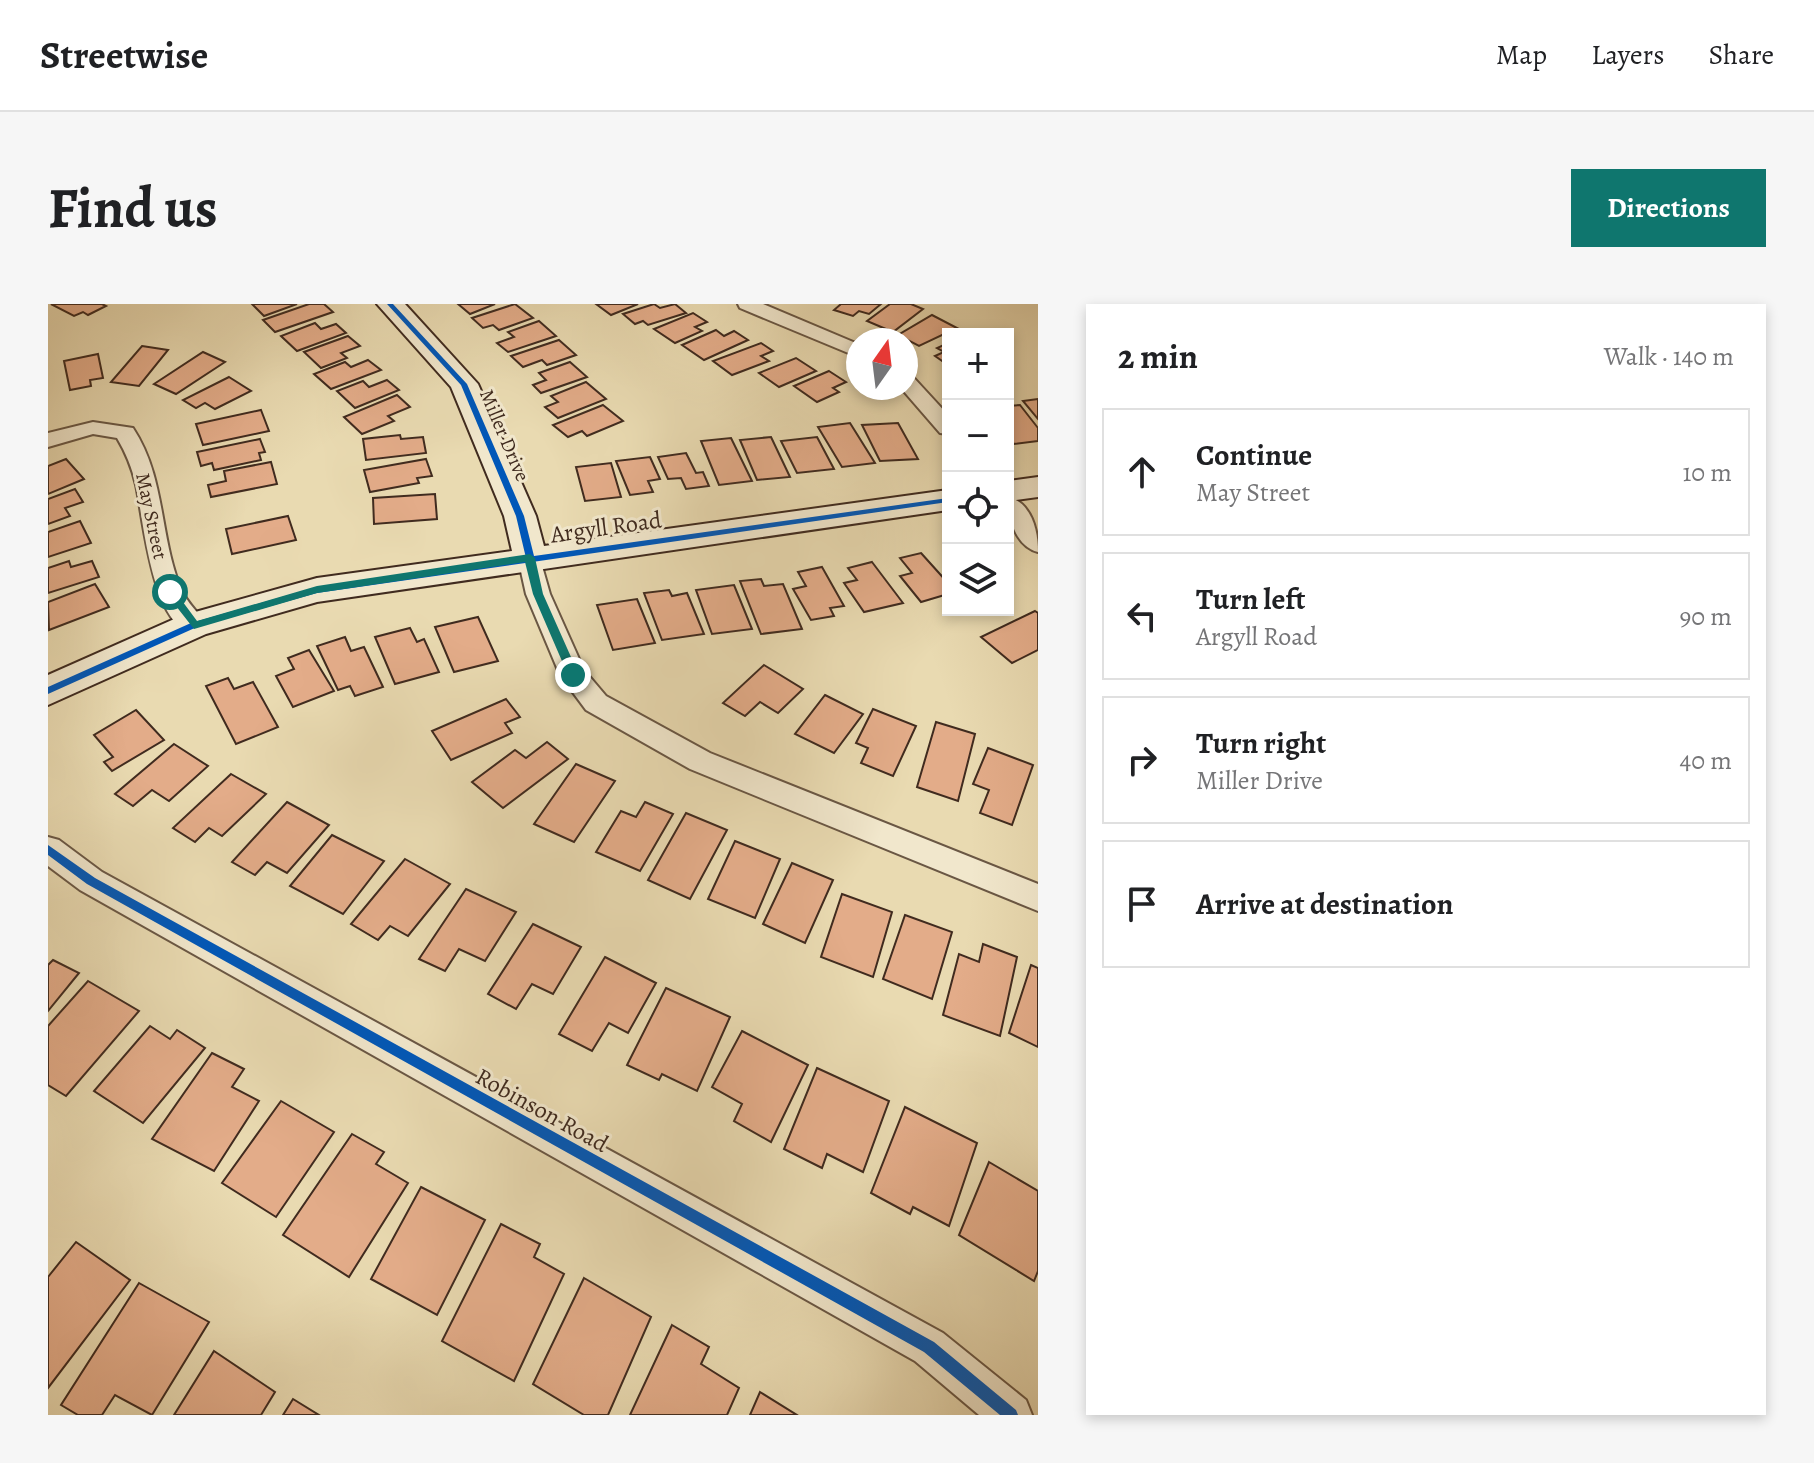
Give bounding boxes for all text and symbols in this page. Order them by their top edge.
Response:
text: Streetwise [40,29,208,81]
text: Map [1496,36,1547,74]
text: Layers [1591,36,1664,74]
text: Share [1708,36,1774,74]
button: Directions [1571,169,1766,247]
text: Find us [48,170,218,246]
north arrow [846,328,918,400]
map controls [942,328,1014,616]
button: + [942,328,1014,400]
text: 2 min [1118,333,1198,380]
text: Walk · 140 m [1604,339,1734,374]
street label: Miller Drive [473,385,536,485]
button: − [942,400,1014,472]
text: Continue [1196,435,1312,475]
icon: ahead [1120,450,1164,494]
text: 10 m [1682,455,1732,490]
street label: May Street [129,470,174,562]
button: locate [942,472,1014,544]
text: May Street [1196,475,1310,510]
street label: Argyll Road [547,503,664,551]
button: layers [942,544,1014,616]
route start [152,574,188,610]
text: Turn left [1196,579,1305,619]
icon: left [1120,594,1164,638]
text: 90 m [1680,599,1732,634]
text: Argyll Road [1196,619,1317,654]
route end [555,657,591,693]
text: Turn right [1196,723,1326,763]
icon: right [1120,738,1164,782]
text: 40 m [1680,743,1732,778]
text: Miller Drive [1196,763,1323,798]
icon: arrive [1120,882,1164,926]
text: Arrive at destination [1196,884,1453,924]
street label: Robinson Road [470,1060,614,1160]

